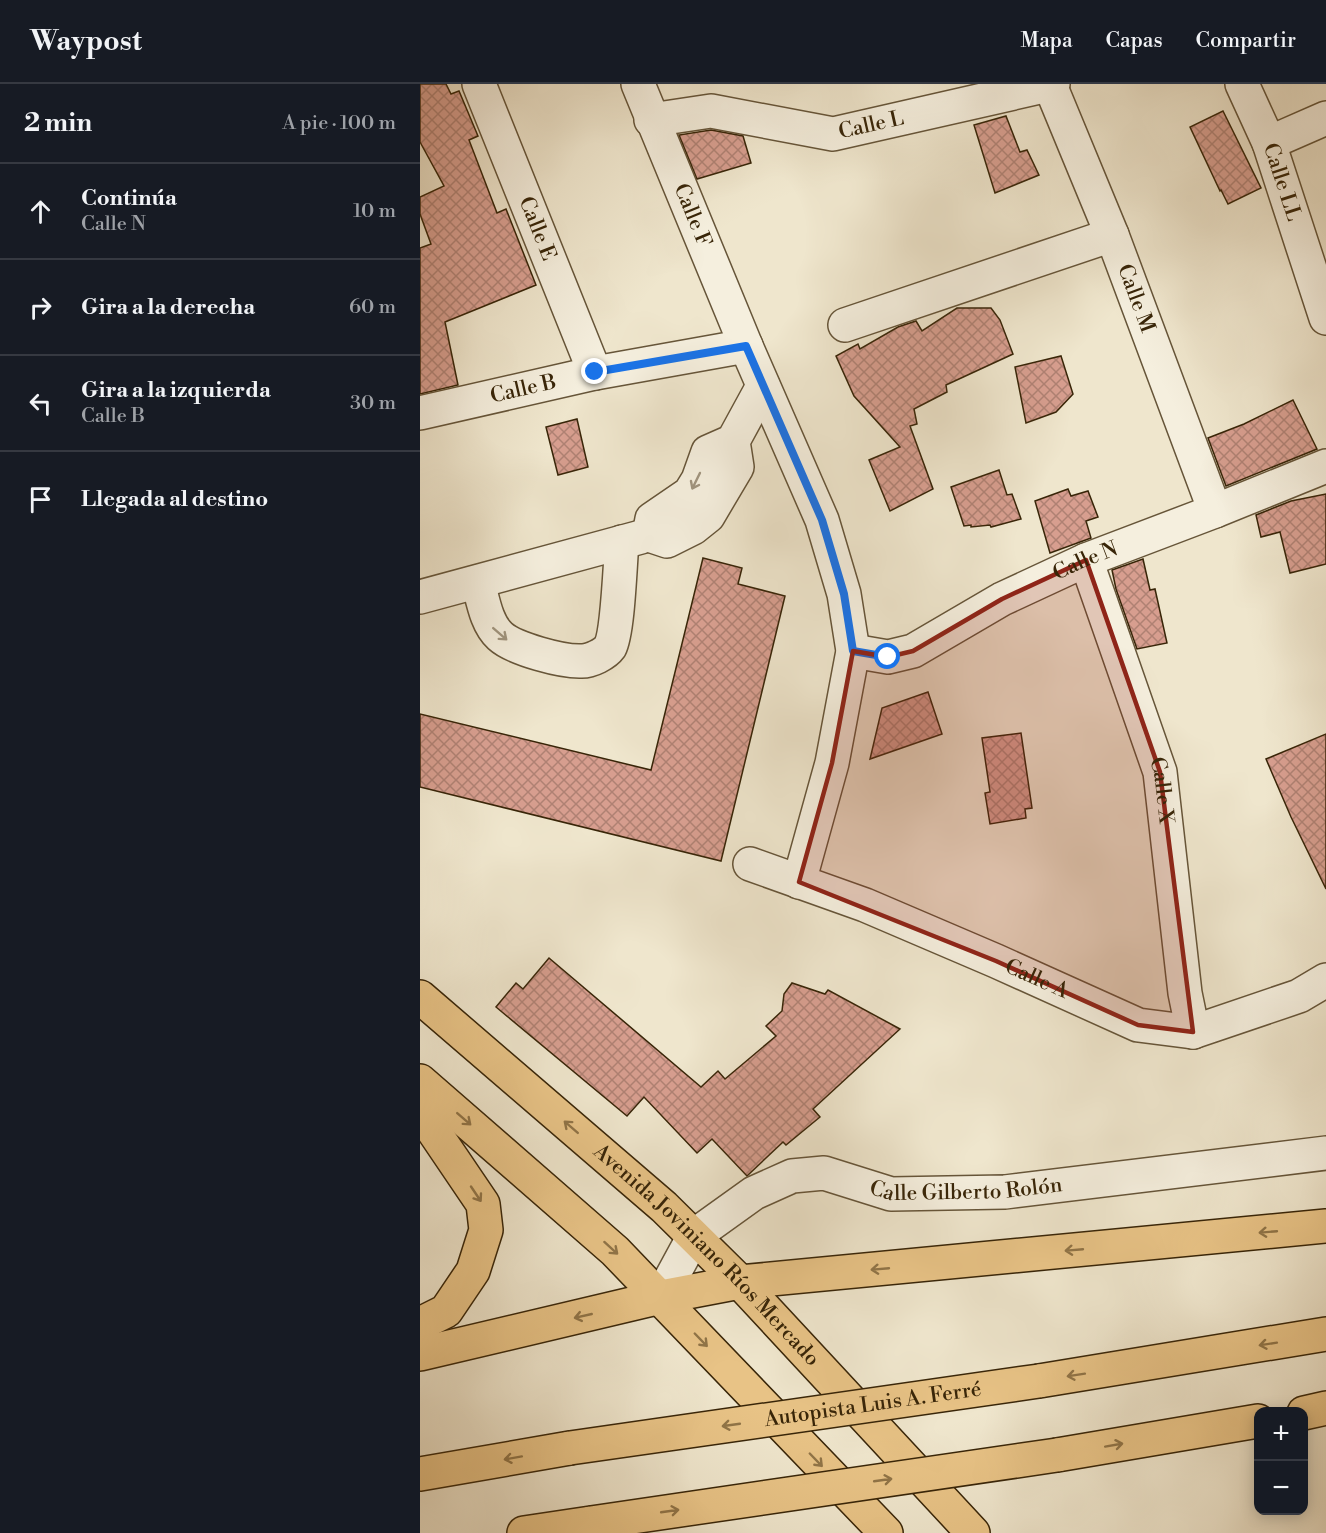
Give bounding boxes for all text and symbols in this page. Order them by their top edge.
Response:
text: Waypost [30,24,142,59]
text: Mapa [1021,28,1073,54]
text: Capas [1106,28,1163,54]
text: Compartir [1196,28,1296,54]
street label: Calle L [836,105,907,145]
text: 2 min [24,107,92,139]
text: A pie · 100 m [282,111,396,136]
street label: Calle LL [1257,140,1307,224]
street label: Calle F [667,180,717,251]
text: Continúa [81,185,177,212]
street label: Calle E [513,193,562,265]
icon: ahead [24,195,57,228]
text: 10 m [353,199,396,224]
text: Calle N [81,212,146,237]
street label: Calle M [1111,261,1160,337]
icon: right [24,291,57,324]
text: Gira a la derecha [81,294,255,321]
text: 60 m [349,295,396,320]
route end [581,358,607,384]
street label: Calle B [488,369,559,410]
text: Gira a la izquierda [81,377,271,404]
icon: left [24,387,57,420]
text: 30 m [350,391,396,416]
text: Calle B [81,404,145,429]
one-way arrow [690,471,702,489]
icon: arrive [24,483,57,516]
text: Llegada al destino [81,486,268,513]
street label: Calle N [1049,536,1122,587]
one-way arrow [493,627,508,641]
route start [874,643,900,669]
street label: Calle X [1143,754,1179,826]
street label: Calle A [1001,954,1073,1005]
one-way arrow [456,1112,471,1126]
one-way arrow [564,1120,579,1134]
street label: Avenida Joviniano Ríos Mercado [587,1138,825,1372]
street label: Calle Gilberto Rolón [866,1172,1064,1207]
one-way arrow [471,1185,483,1202]
one-way arrow [1258,1227,1278,1238]
one-way arrow [603,1240,618,1254]
one-way arrow [1064,1245,1084,1256]
one-way arrow [870,1264,890,1275]
one-way arrow [574,1310,593,1322]
one-way arrow [694,1332,708,1347]
one-way arrow [1259,1338,1279,1349]
one-way arrow [1066,1369,1086,1380]
street label: Autopista Luis A. Ferré [762,1376,983,1433]
map controls [1254,1407,1308,1515]
button: + [1254,1407,1308,1461]
one-way arrow [722,1420,742,1431]
one-way arrow [1104,1440,1124,1451]
one-way arrow [809,1452,823,1467]
one-way arrow [503,1453,523,1464]
button: − [1254,1461,1308,1515]
one-way arrow [873,1475,893,1486]
one-way arrow [659,1506,679,1517]

